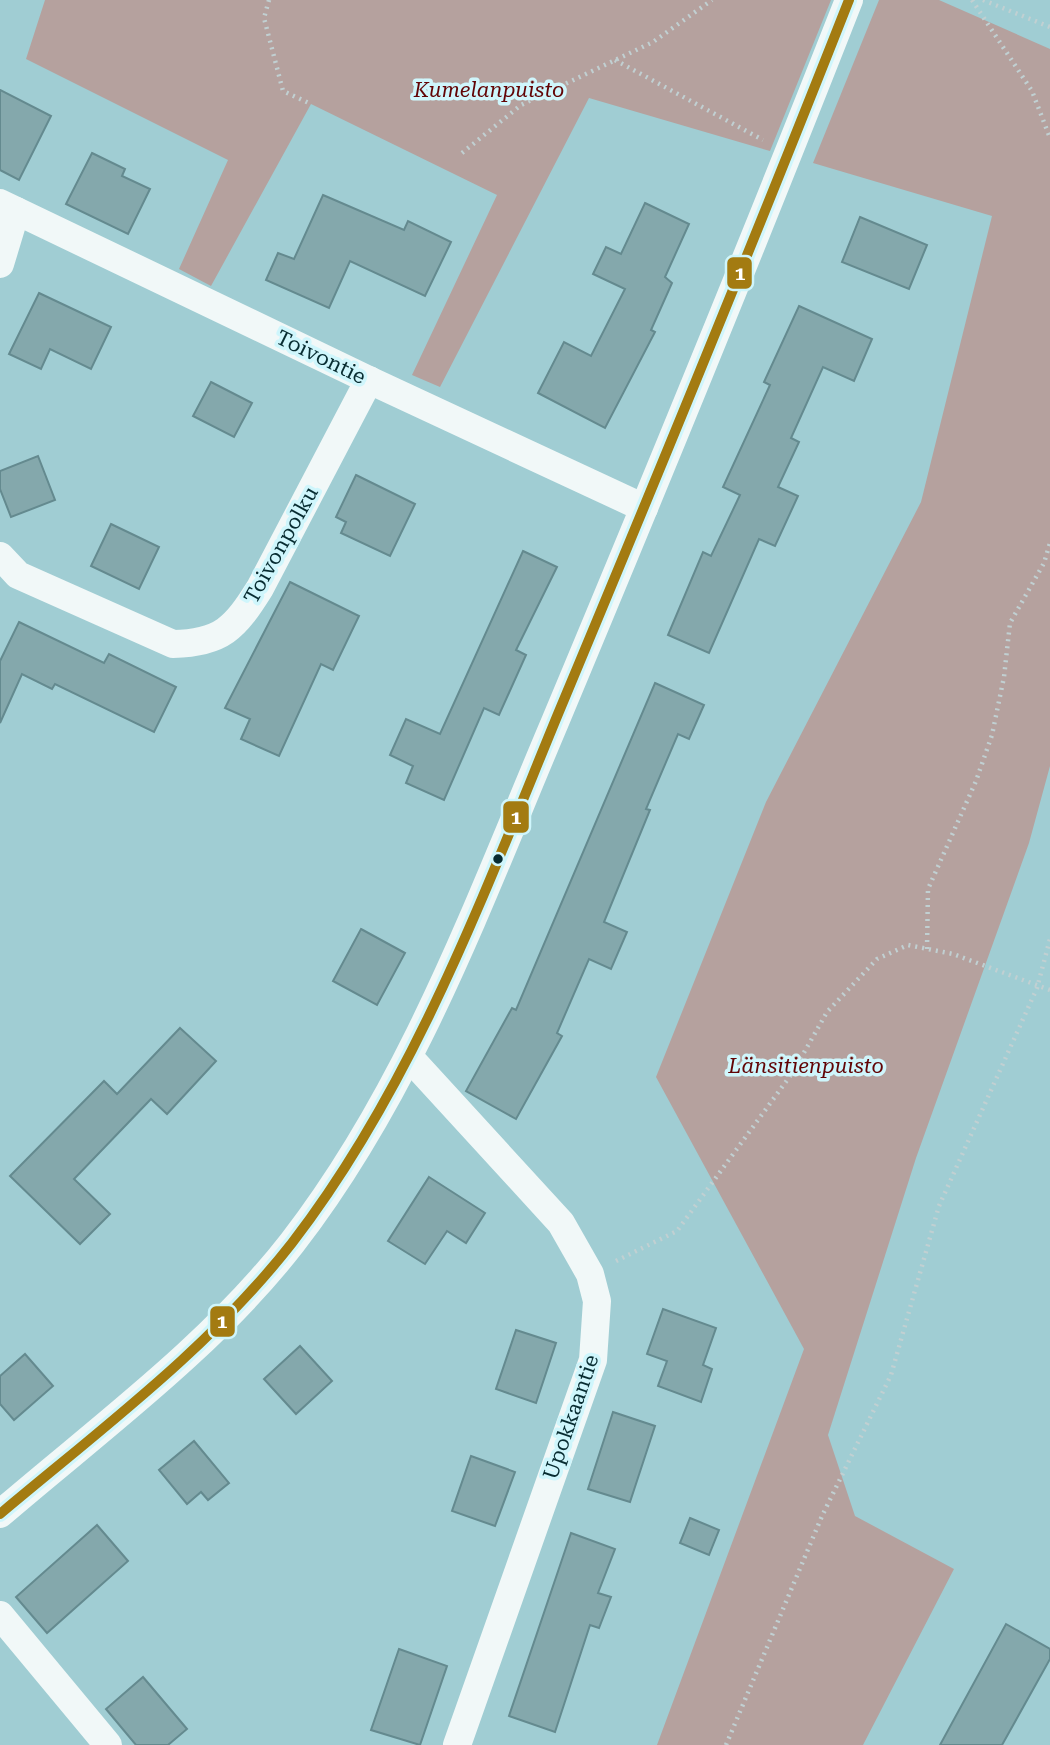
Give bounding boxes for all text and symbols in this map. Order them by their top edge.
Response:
park label: Kumelanpuisto [413,78,564,102]
line badge: 1 [726,256,753,290]
text: 1 [735,262,746,285]
street label: Toivontie [272,325,370,389]
street label: Toivonpolku [239,482,323,608]
line badge: 1 [502,800,530,834]
text: 1 [511,806,522,829]
unlabelled marker [491,852,505,866]
park label: Länsitienpuisto [727,1054,884,1078]
line badge: 1 [209,1305,236,1338]
text: 1 [217,1310,228,1333]
street label: Upokkaantie [538,1351,604,1483]

